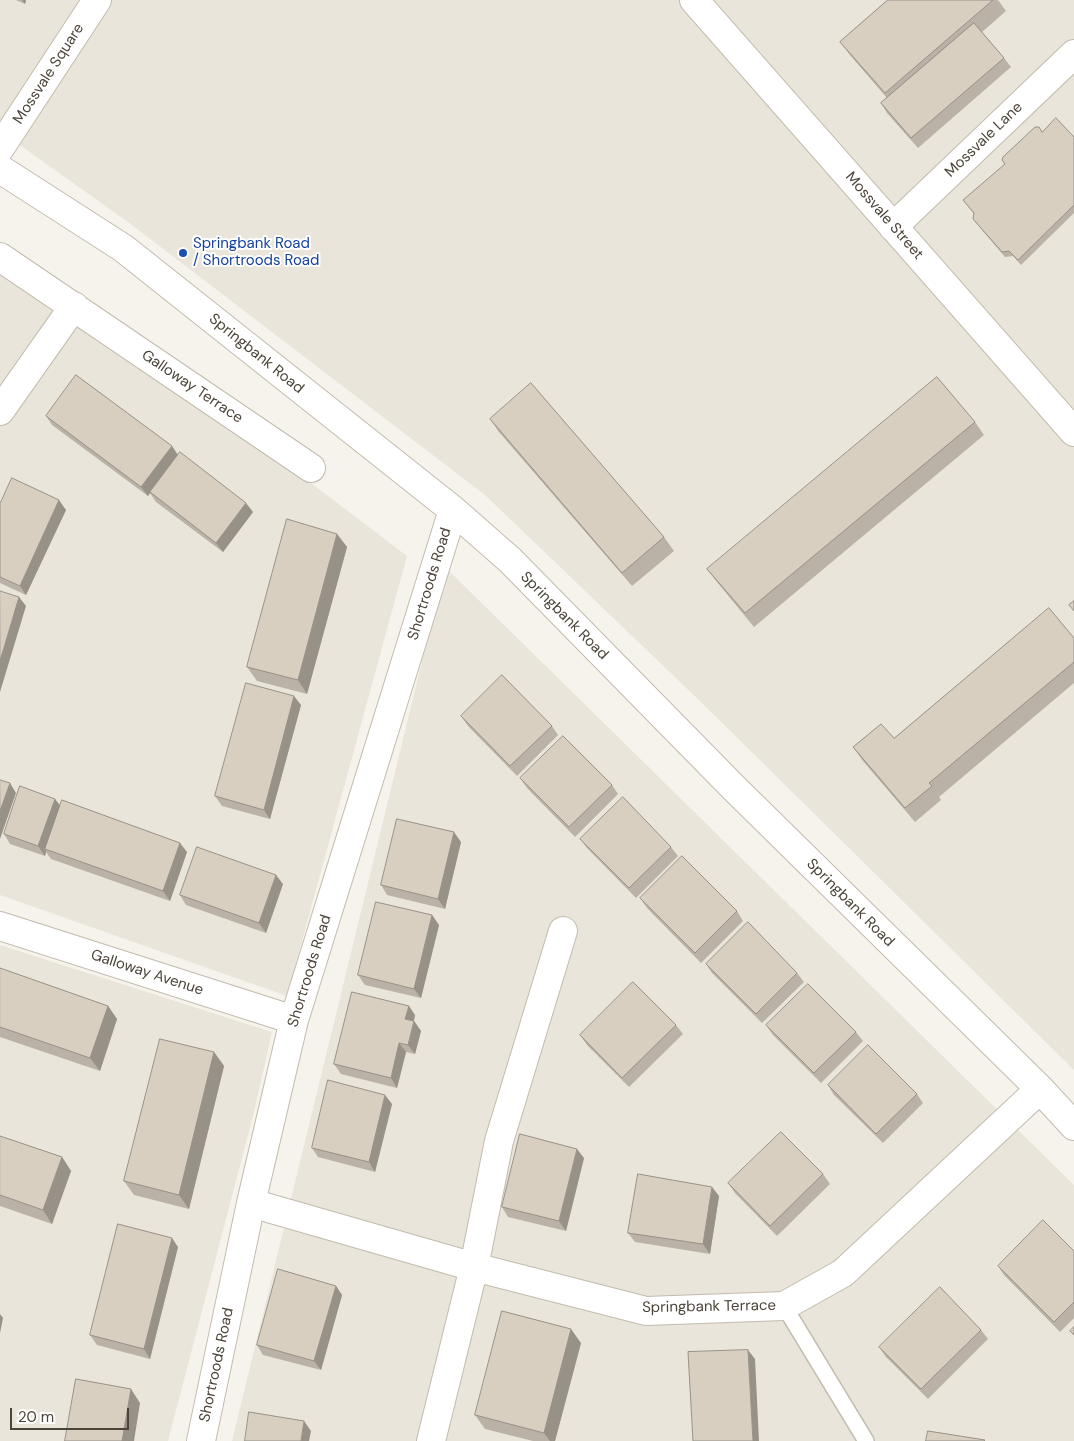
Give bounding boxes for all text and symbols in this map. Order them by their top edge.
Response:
street label: Mossvale Square [10,20,88,128]
street label: Mossvale Lane [941,98,1027,182]
street label: Mossvale Street [841,169,927,263]
place label: Springbank Road / Shortroods Road [193,235,319,270]
marker: Springbank Road / Shortroods Road [177,247,189,259]
street label: Springbank Road [205,310,307,398]
street label: Galloway Terrace [138,346,246,428]
street label: Shortroods Road [404,526,456,642]
street label: Springbank Road [516,568,612,664]
street label: Springbank Road [802,855,898,951]
street label: Shortroods Road [284,913,336,1029]
street label: Galloway Avenue [88,946,206,1000]
street label: Springbank Terrace [642,1297,776,1317]
street label: Shortroods Road [196,1306,238,1424]
scale bar [12,1398,131,1430]
text: 20 m [18,1407,54,1427]

